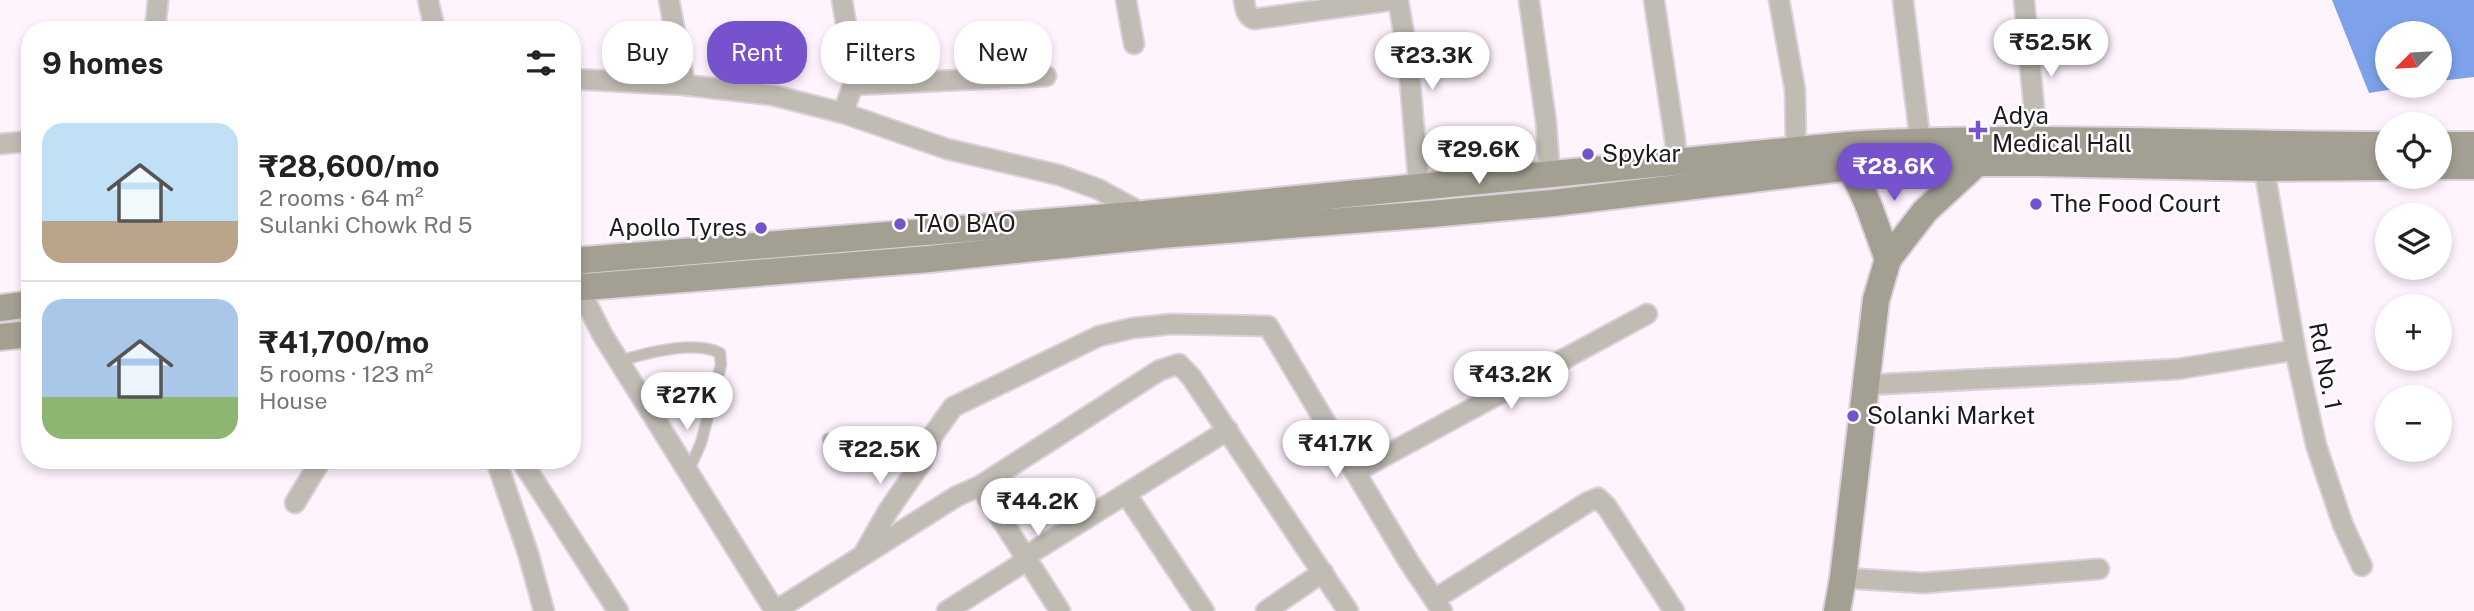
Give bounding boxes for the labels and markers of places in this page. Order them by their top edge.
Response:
pin: ₹52.5K [1994,20,2108,79]
pin: ₹23.3K [1375,32,1489,92]
place label: Adya Medical Hall [1992,101,2132,157]
marker: Adya Medical Hall [1970,122,1986,138]
pin: ₹29.6K [1422,127,1536,186]
place label: Spykar [1602,139,1681,167]
pin: ₹28.6K [1837,144,1951,203]
marker: Spykar [1580,146,1596,162]
place label: The Food Court [2050,189,2221,217]
marker: The Food Court [2028,196,2044,212]
place label: TAO BAO [914,209,1016,237]
place label: Apollo Tyres [608,213,747,241]
marker: TAO BAO [892,216,908,232]
marker: Apollo Tyres [753,220,769,236]
pin: ₹43.2K [1454,352,1568,411]
pin: ₹27K [646,372,728,432]
place label: Solanki Market [1867,401,2035,429]
marker: Solanki Market [1845,408,1861,424]
pin: ₹41.7K [1279,420,1393,480]
pin: ₹22.5K [823,426,937,486]
pin: ₹44.2K [981,478,1095,538]

